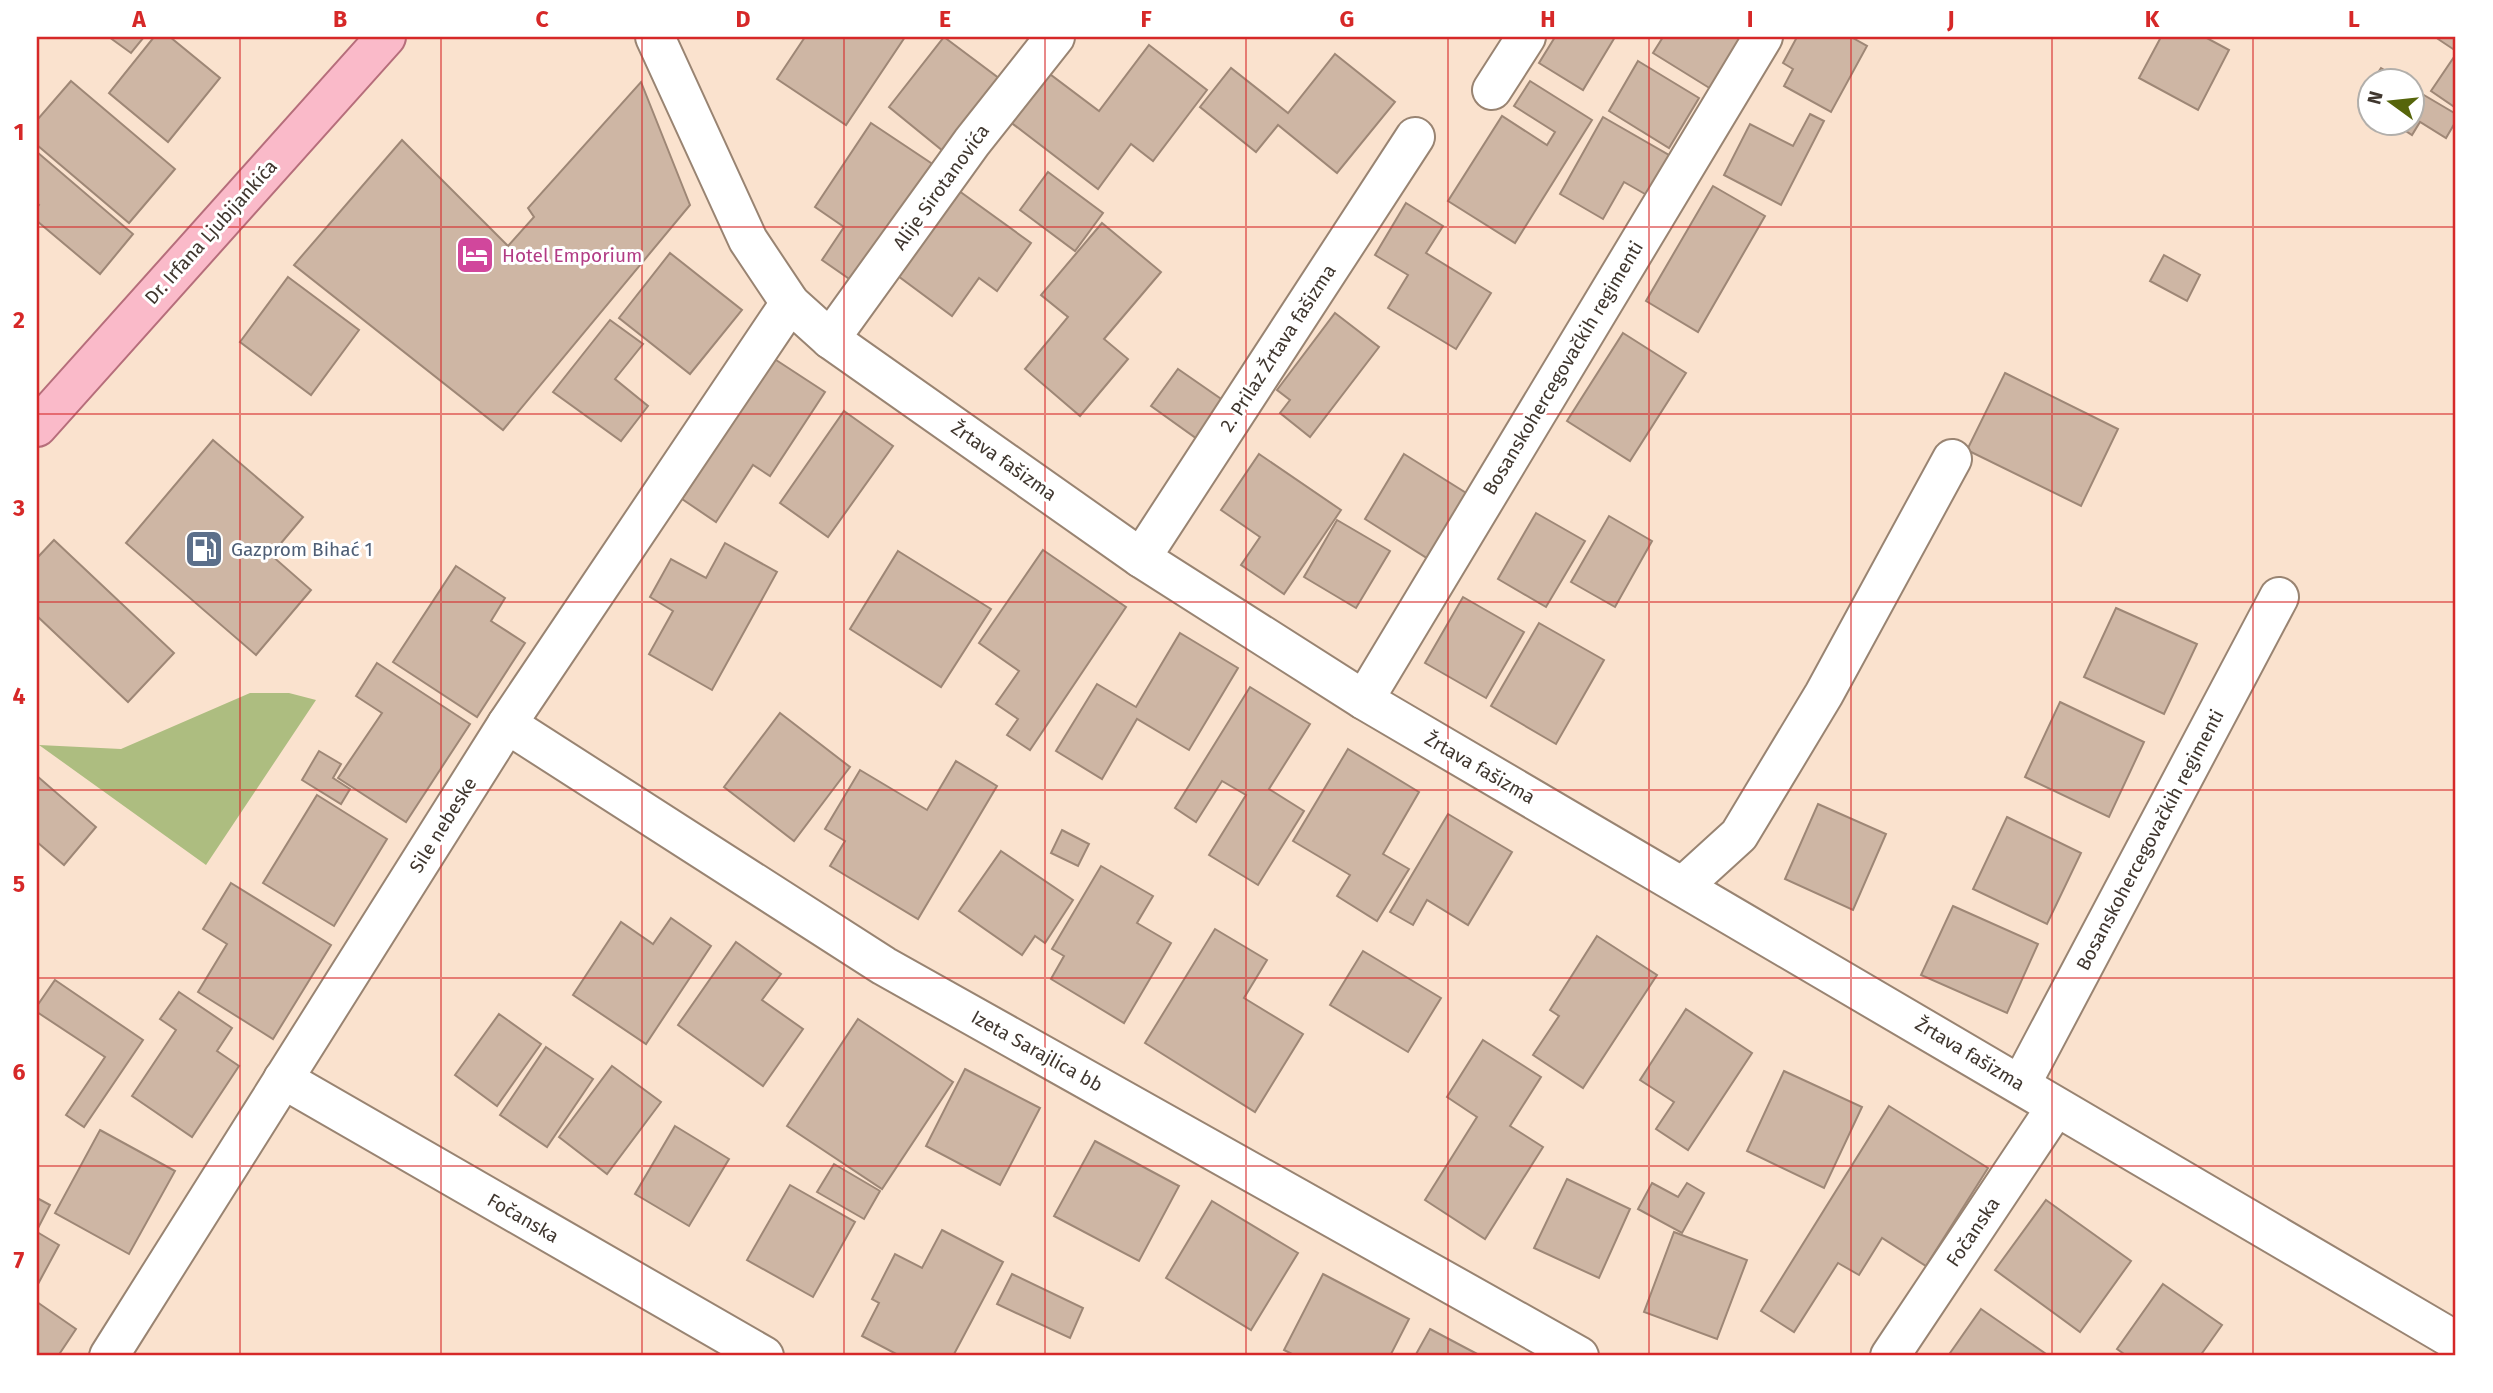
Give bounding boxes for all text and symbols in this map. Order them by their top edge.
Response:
text: A [131,5,146,33]
text: B [333,5,347,33]
text: C [535,5,549,33]
text: D [736,5,751,33]
text: E [939,5,951,33]
text: F [1140,5,1152,33]
text: G [1340,5,1354,33]
text: H [1540,5,1556,33]
text: I [1747,5,1753,33]
text: J [1946,5,1955,33]
text: K [2145,5,2160,33]
text: L [2348,5,2360,33]
north arrow [2356,66,2426,136]
text: N [2362,89,2388,107]
text: 1 [14,118,24,146]
street label: Alije Sirotanovića [888,120,994,254]
street label: Dr. Irfana Ljubijankića [140,155,282,309]
hotel icon: Hotel Emporium [454,234,496,276]
street label: Bosanskohercegovačkih regimenti [1478,237,1648,499]
place label: Hotel Emporium [502,244,642,267]
street label: 2. Prilaz Žrtava fašizma [1215,260,1341,436]
text: 2 [13,306,25,334]
street label: Žrtava fašizma [947,416,1061,506]
text: 3 [12,494,25,522]
fuel station icon: Gazprom Bihać 1 [183,528,225,570]
place label: Gazprom Bihać 1 [231,538,373,561]
text: 4 [13,682,26,710]
street label: Bosanskohercegovačkih regimenti [2071,706,2229,974]
street label: Žrtava fašizma [1421,727,1539,809]
street label: Sile nebeske [404,773,482,877]
text: 5 [13,870,25,898]
street label: Izeta Sarajlica bb [967,1005,1107,1097]
street label: Žrtava fašizma [1911,1012,2029,1096]
text: 6 [13,1058,26,1086]
street label: Fočanska [483,1188,563,1248]
street label: Fočanska [1941,1193,2005,1271]
text: 7 [14,1246,25,1274]

